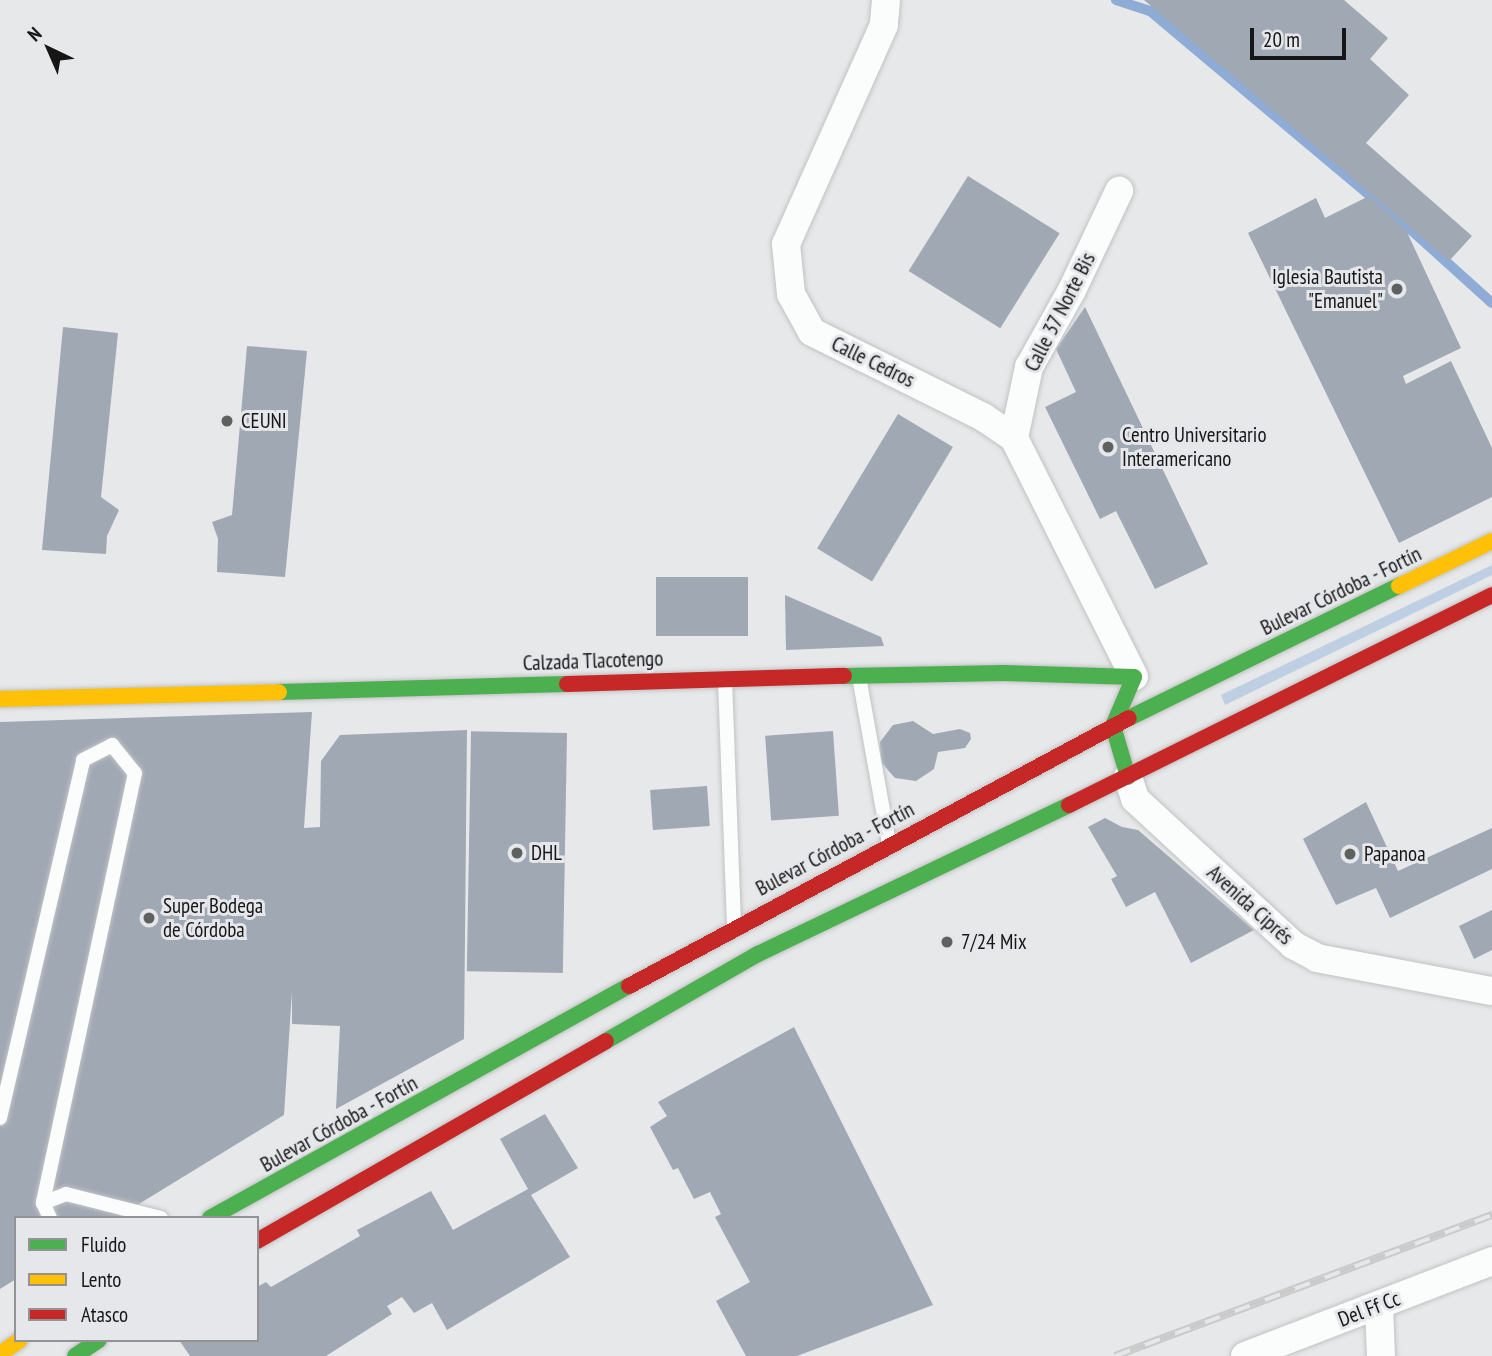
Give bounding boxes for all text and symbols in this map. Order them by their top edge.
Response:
north arrow [14,14,84,84]
scale bar [1254,14,1350,58]
text: N [22,22,46,46]
text: 20 m [1263,26,1300,53]
street label: Calle 37 Norte Bis [1019,248,1101,376]
place label: Iglesia Bautista "Emanuel" [1272,264,1383,314]
marker: Iglesia Bautista "Emanuel" [1389,281,1405,297]
street label: Calle Cedros [827,331,919,393]
place label: CEUNI [241,408,287,434]
marker: CEUNI [219,413,235,429]
place label: Centro Universitario Interamericano [1122,422,1266,472]
marker: Centro Universitario Interamericano [1100,439,1116,455]
street label: Bulevar Córdoba - Fortín [1256,541,1426,641]
street label: Calzada Tlacotengo [522,646,664,676]
street label: Bulevar Córdoba - Fortín [751,796,919,902]
place label: DHL [531,840,562,866]
place label: Papanoa [1364,841,1426,867]
marker: DHL [509,845,525,861]
marker: Papanoa [1342,846,1358,862]
street label: Avenida Ciprés [1202,860,1298,950]
place label: Super Bodega de Córdoba [163,893,263,943]
marker: Super Bodega de Córdoba [141,910,157,926]
place label: 7/24 Mix [961,929,1027,955]
marker: 7/24 Mix [939,934,955,950]
street label: Bulevar Córdoba - Fortín [255,1070,423,1178]
legend [14,1216,259,1342]
text: Fluido [81,1231,126,1258]
text: Lento [81,1266,121,1293]
street label: Del Ff Cc [1335,1286,1403,1332]
text: Atasco [81,1301,128,1328]

